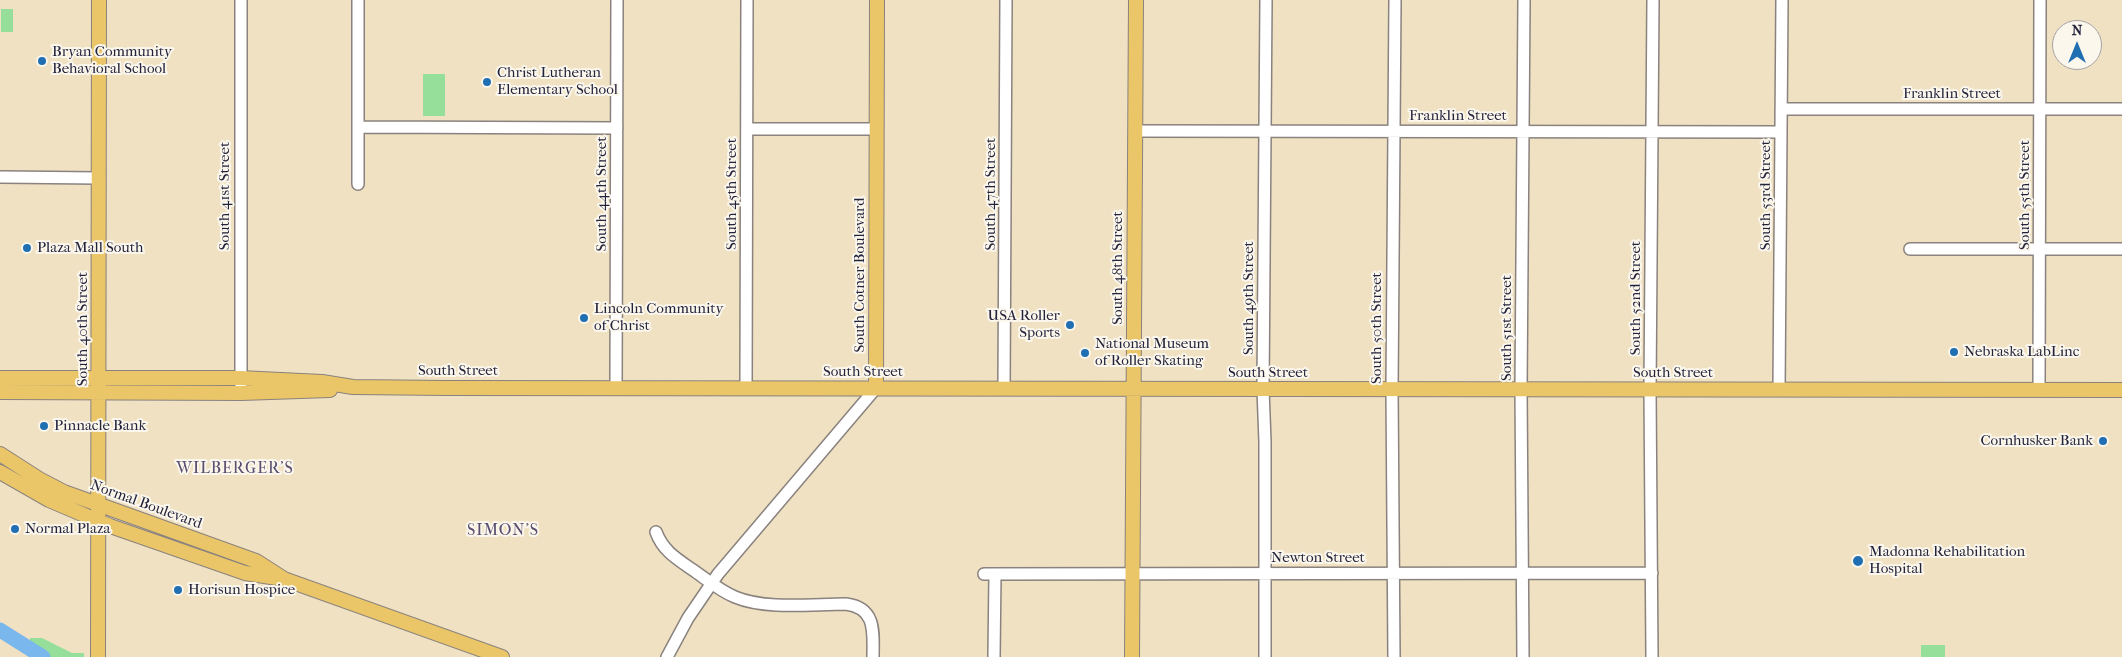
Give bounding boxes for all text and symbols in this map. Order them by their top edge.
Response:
north arrow [2052,20,2102,70]
text: N [2072,22,2082,39]
place label: Bryan Community Behavioral School [52,43,172,78]
marker: Bryan Community Behavioral School [36,55,48,67]
place label: Christ Lutheran Elementary School [497,64,618,99]
marker: Christ Lutheran Elementary School [481,76,493,88]
street label: Franklin Street [1903,85,2001,103]
street label: Franklin Street [1409,107,1507,125]
street label: South 44th Street [593,136,611,252]
street label: South 45th Street [723,138,741,250]
street label: South 47th Street [982,138,1000,250]
street label: South 53rd Street [1757,140,1775,250]
street label: South 55th Street [2016,140,2034,250]
street label: South 41st Street [216,142,234,250]
street label: South Cotner Boulevard [851,198,869,352]
street label: South 48th Street [1109,211,1127,325]
place label: Plaza Mall South [37,239,144,257]
street label: South 49th Street [1240,241,1258,355]
street label: South 52nd Street [1627,241,1645,355]
marker: Plaza Mall South [21,242,33,254]
street label: South 40th Street [74,272,92,386]
street label: South 50th Street [1368,272,1386,384]
street label: South 51st Street [1498,275,1516,381]
place label: Lincoln Community of Christ [594,300,724,335]
place label: USA Roller Sports [987,307,1060,342]
marker: Lincoln Community of Christ [578,312,590,324]
marker: USA Roller Sports [1064,319,1076,331]
place label: National Museum of Roller Skating [1095,335,1209,370]
place label: Nebraska LabLinc [1964,343,2079,361]
marker: Nebraska LabLinc [1948,346,1960,358]
marker: National Museum of Roller Skating [1079,347,1091,359]
street label: South Street [418,362,498,380]
street label: South Street [823,363,903,381]
street label: South Street [1228,364,1308,382]
street label: South Street [1633,364,1713,382]
place label: Pinnacle Bank [54,417,146,435]
marker: Pinnacle Bank [38,420,50,432]
place label: Cornhusker Bank [1980,432,2093,450]
marker: Cornhusker Bank [2097,435,2109,447]
district label: WILBERGER'S [175,459,295,479]
street label: Normal Boulevard [88,476,204,534]
place label: Normal Plaza [25,520,110,538]
district label: SIMON'S [466,521,540,541]
marker: Normal Plaza [9,523,21,535]
place label: Madonna Rehabilitation Hospital [1869,543,2025,578]
street label: Newton Street [1271,549,1365,567]
marker: Madonna Rehabilitation Hospital [1851,554,1865,568]
place label: Horisun Hospice [188,581,295,599]
marker: Horisun Hospice [172,584,184,596]

